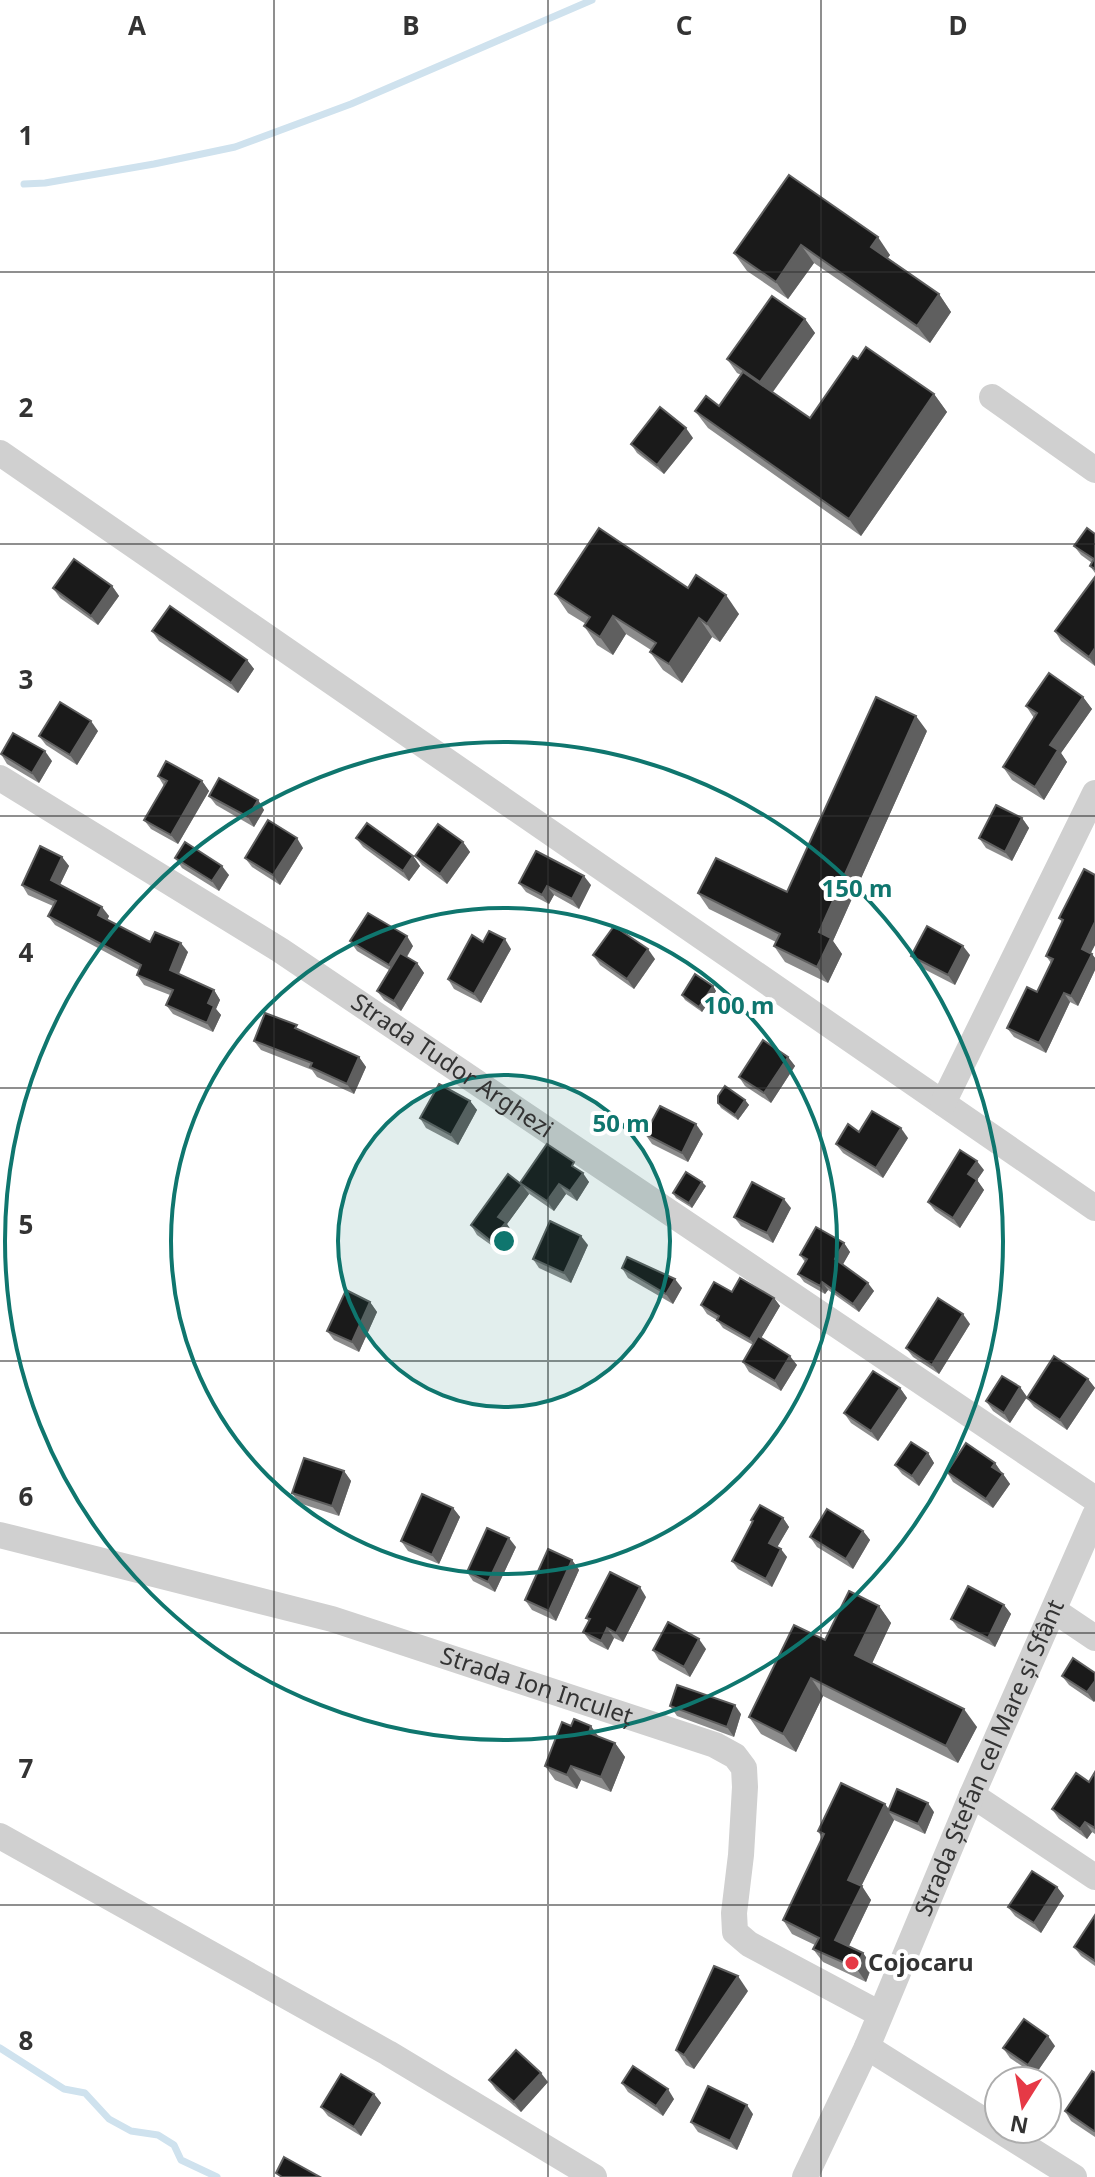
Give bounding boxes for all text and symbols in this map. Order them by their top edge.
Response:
text: A [128,7,146,43]
text: B [402,7,420,43]
text: C [676,7,692,43]
text: D [948,7,968,43]
text: 1 [19,117,33,153]
text: 2 [19,389,34,425]
text: 3 [19,661,33,697]
text: 150 m [822,871,892,904]
text: 4 [19,934,34,970]
street label: Strada Tudor Arghezi [345,985,560,1145]
text: 100 m [704,988,774,1021]
text: 50 m [592,1106,650,1139]
text: 5 [19,1206,33,1242]
centre of rings [490,1227,518,1255]
text: 6 [19,1478,34,1514]
street label: Strada Ștefan cel Mare și Sfânt [905,1593,1071,1921]
street label: Strada Ion Inculeț [437,1638,638,1732]
text: 7 [19,1750,34,1786]
place label: Cojocaru [868,1945,974,1978]
marker: Cojocaru [843,1954,861,1972]
text: 8 [19,2022,33,2058]
north arrow [983,2065,1063,2145]
text: N [1007,2109,1031,2142]

